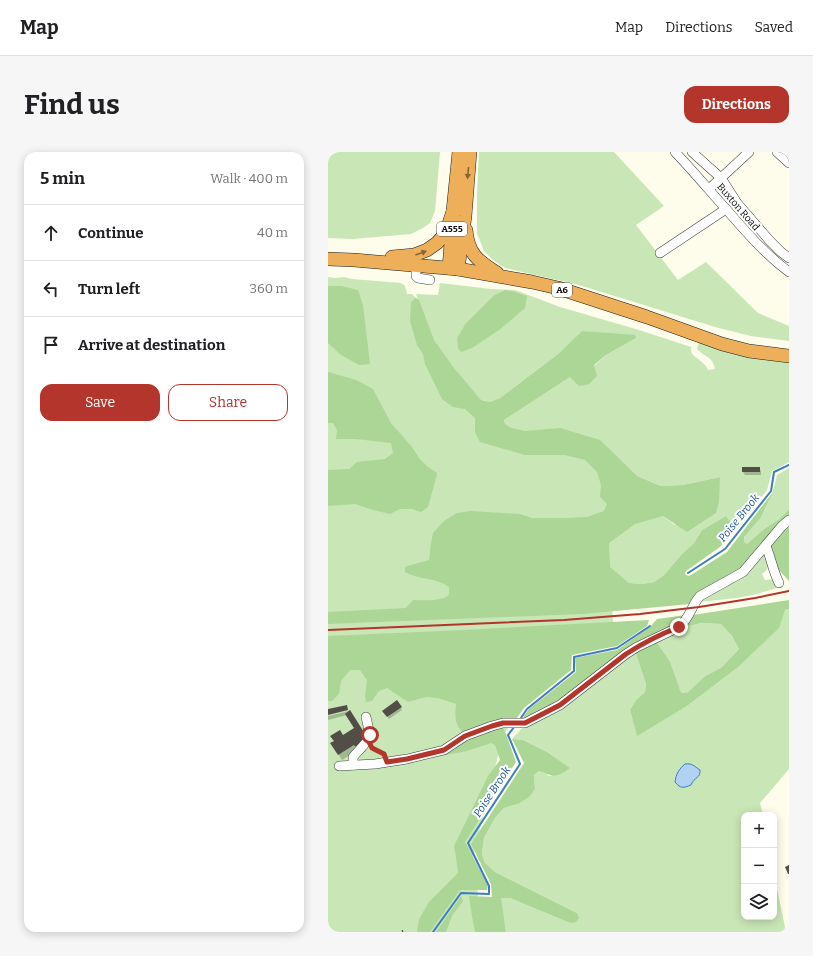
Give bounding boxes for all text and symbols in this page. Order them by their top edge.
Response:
text: Map [20,16,59,39]
text: Map [615,19,643,36]
text: Directions [665,19,733,36]
text: Saved [755,19,793,36]
button: Directions [684,86,789,123]
text: Find us [24,88,120,121]
one-way arrow [465,167,472,179]
text: 5 min [40,168,85,189]
text: Walk · 400 m [210,171,288,186]
street label: Buxton Road [714,181,762,233]
icon: ahead [40,222,62,244]
road number: A555 [437,222,467,236]
text: Continue [78,224,144,242]
text: 40 m [257,225,288,240]
one-way arrow [415,249,427,255]
icon: left [40,278,62,300]
text: Turn left [78,280,140,298]
text: 360 m [250,281,288,296]
road number: A6 [552,283,572,297]
icon: arrive [40,334,62,356]
text: Arrive at destination [78,336,225,354]
button: Save [40,384,160,421]
button: Share [168,384,288,421]
water label: Poise Brook [716,491,763,545]
route end [670,618,688,636]
route start [361,726,379,744]
water label: Poise Brook [471,763,514,820]
map controls [741,812,777,920]
button: + [741,812,777,848]
button: − [741,848,777,884]
button: layers [741,884,777,920]

